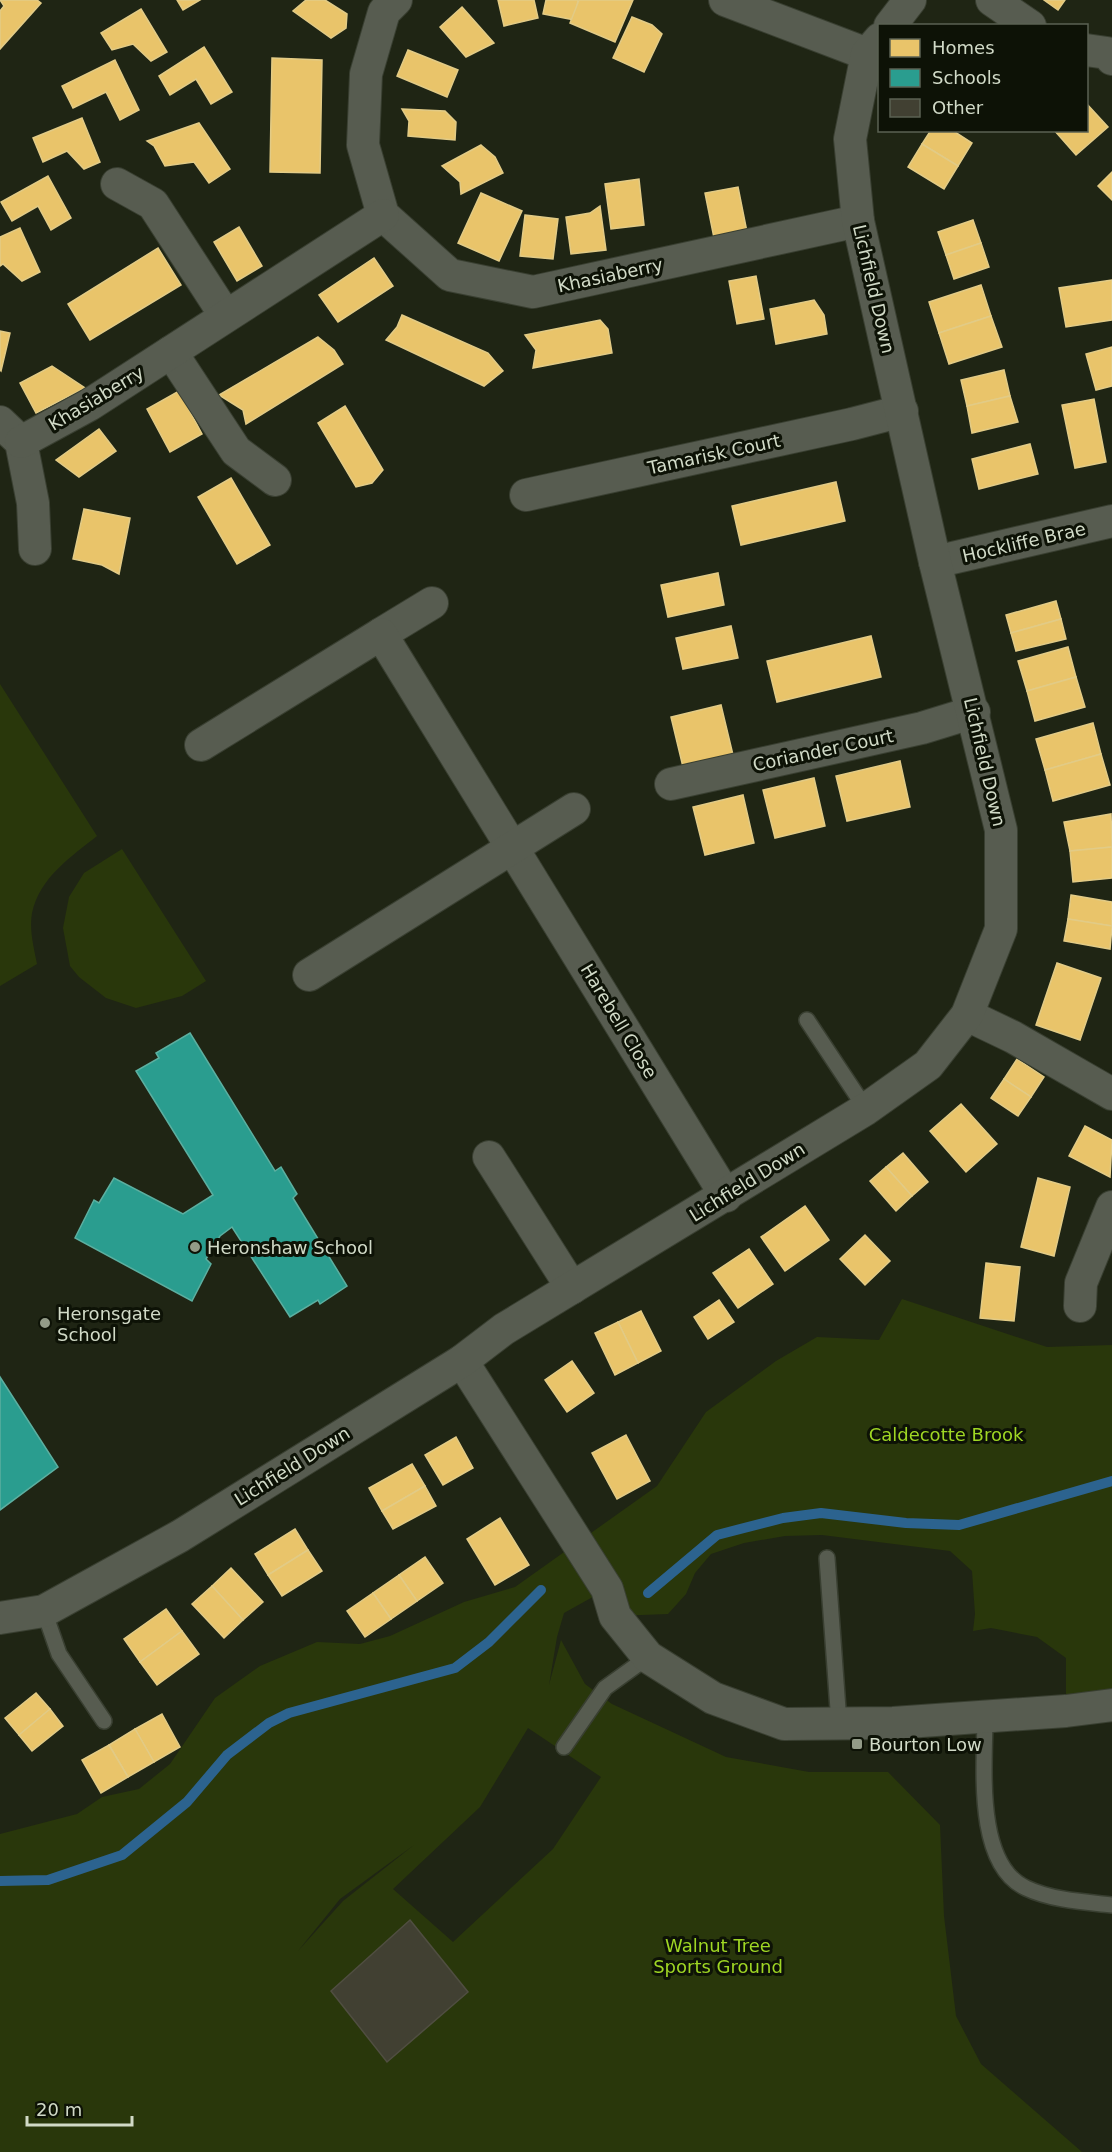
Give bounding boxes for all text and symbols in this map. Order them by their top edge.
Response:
legend [878,24,1088,132]
text: Homes [932,37,995,58]
text: Schools [932,67,1001,88]
text: Other [932,97,984,118]
street label: Lichfield Down [849,222,899,356]
street label: Khasiaberry [555,254,665,296]
street label: Khasiaberry [45,361,148,435]
street label: Tamarisk Court [645,430,782,479]
street label: Hockliffe Brae [960,518,1088,566]
street label: Lichfield Down [960,695,1010,829]
street label: Coriander Court [751,725,895,775]
street label: Harebell Close [577,960,661,1082]
street label: Lichfield Down [686,1138,808,1226]
place label: Heronshaw School [207,1237,373,1258]
marker: Heronshaw School [188,1240,202,1254]
place label: Heronsgate School [57,1303,161,1345]
marker: Heronsgate School [38,1316,52,1330]
street label: Lichfield Down [231,1422,353,1510]
park label: Caldecotte Brook [869,1424,1024,1445]
place label: Bourton Low [869,1734,982,1755]
marker: Bourton Low [850,1737,864,1751]
park label: Walnut Tree Sports Ground [653,1935,783,1977]
scale bar [27,2089,132,2127]
text: 20 m [36,2099,82,2120]

